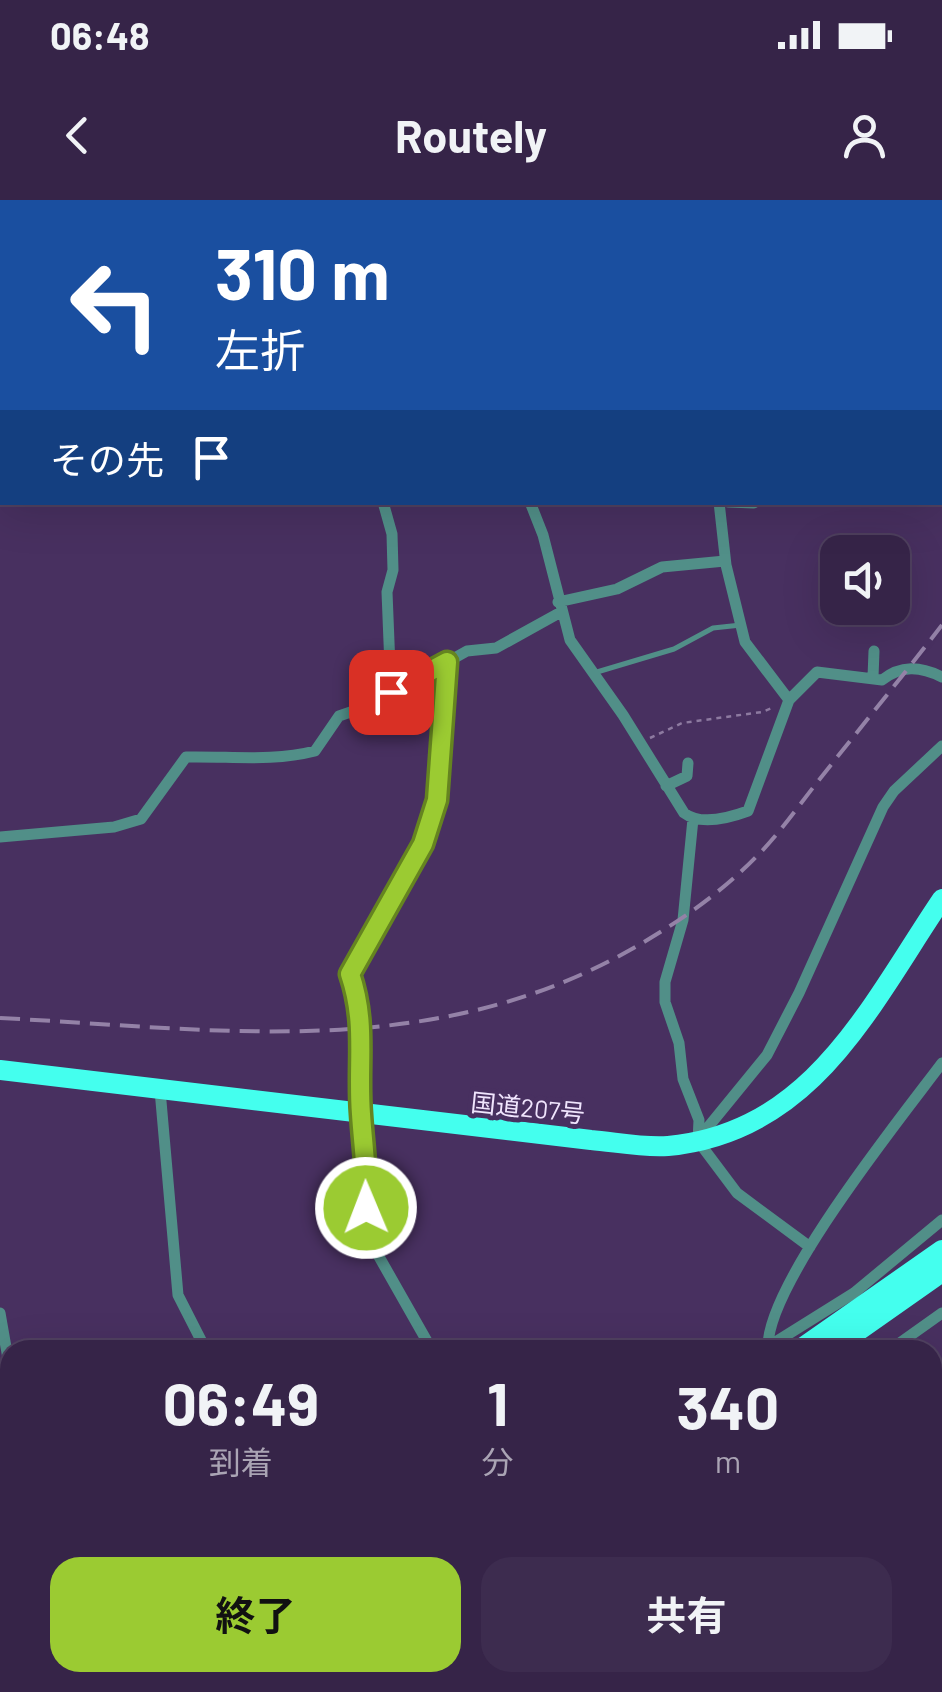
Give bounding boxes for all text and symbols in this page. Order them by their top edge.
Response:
text: 06:48 [50,12,149,58]
icon: back [50,108,105,163]
text: Routely [395,108,547,162]
icon: person [837,108,892,163]
text: 310 m [215,230,390,314]
icon: left [50,240,180,370]
text: 左折 [215,322,305,376]
icon: arrive [184,430,239,485]
text: その先 [50,436,164,482]
map controls [820,535,910,625]
button: sound [820,535,910,625]
pin [349,650,434,735]
icon: arrive [364,665,419,720]
street label: 国道207号 [470,1086,586,1128]
position arrow [314,1156,418,1260]
text: 06:49 [163,1366,319,1438]
text: 1 [487,1366,508,1438]
text: 340 [676,1370,779,1442]
text: m [715,1441,741,1479]
text: 到着 [209,1442,273,1480]
text: 分 [482,1442,514,1480]
button: 終了 [50,1557,461,1672]
button: 共有 [481,1557,892,1672]

